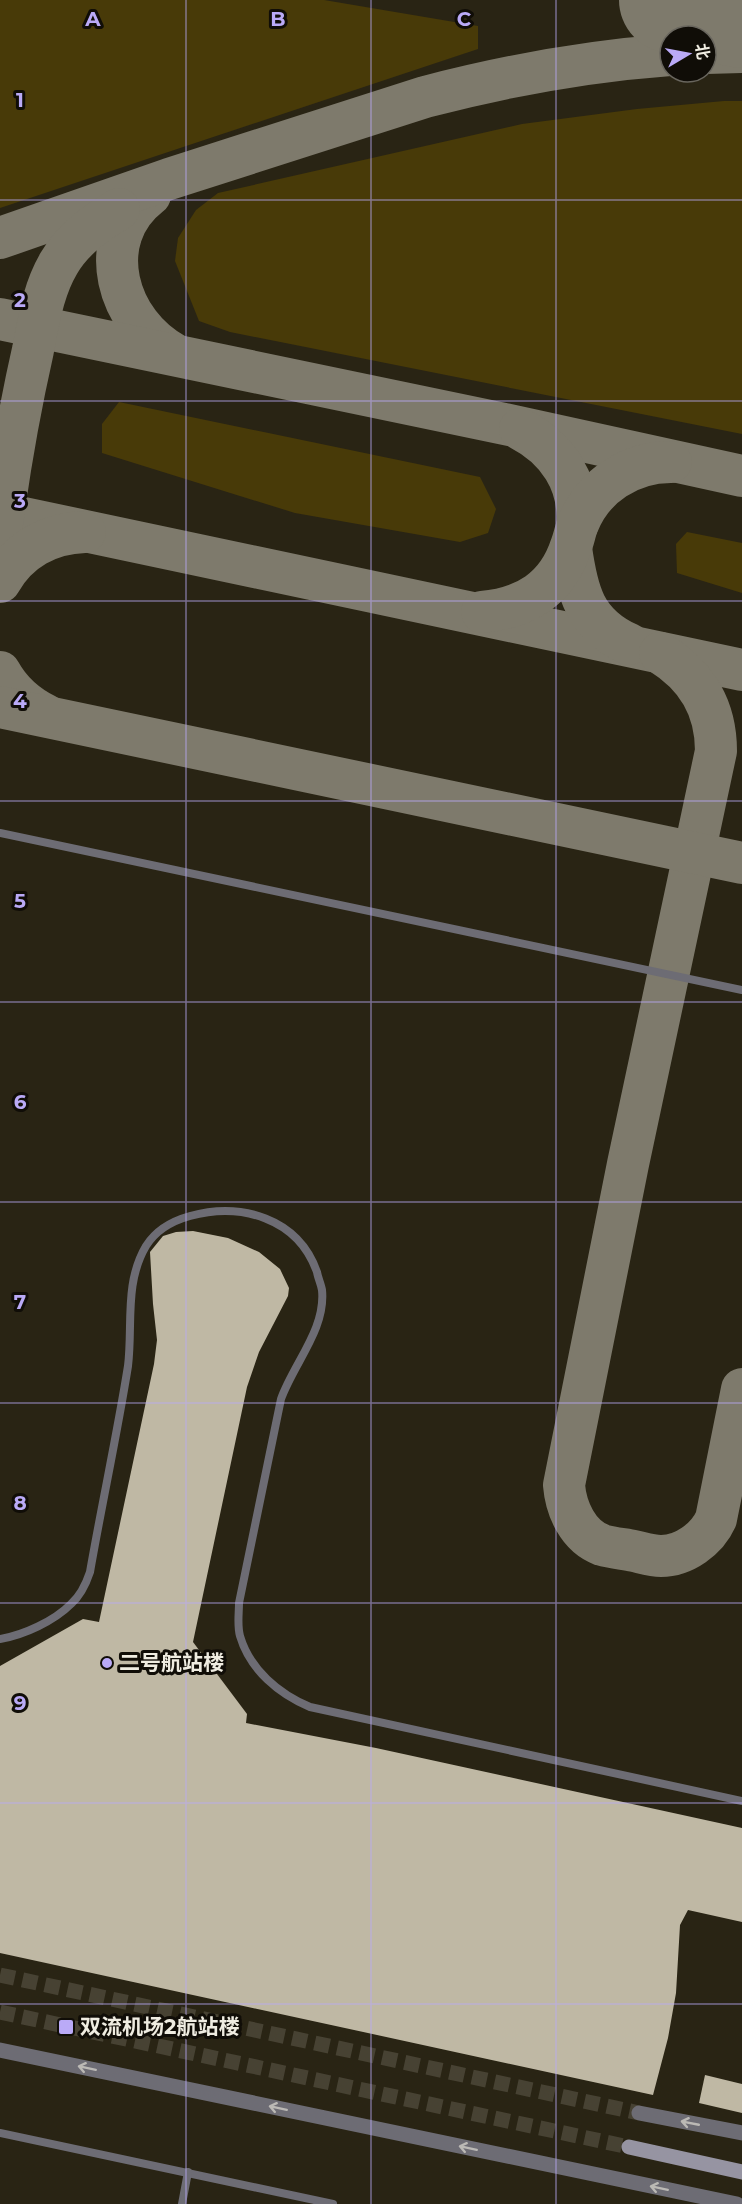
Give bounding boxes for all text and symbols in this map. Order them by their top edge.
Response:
text: A [84,7,101,31]
text: B [270,7,286,31]
text: C [457,7,472,31]
north arrow [658,24,718,84]
text: 北 [692,42,713,61]
text: 1 [16,88,24,112]
text: 2 [14,288,26,312]
text: 3 [13,489,26,513]
text: 4 [13,689,27,713]
text: 5 [14,889,26,913]
text: 6 [14,1090,27,1114]
text: 7 [14,1290,26,1314]
text: 8 [13,1491,27,1515]
place label: 二号航站楼 [119,1650,224,1675]
marker: 二号航站楼 [100,1656,114,1670]
text: 9 [14,1691,26,1715]
place label: 双流机场2航站楼 [80,2014,239,2039]
marker: 双流机场2航站楼 [57,2018,75,2036]
one-way arrow [77,2062,97,2073]
one-way arrow [268,2102,288,2113]
one-way arrow [681,2117,701,2128]
one-way arrow [459,2142,479,2153]
one-way arrow [650,2182,670,2193]

